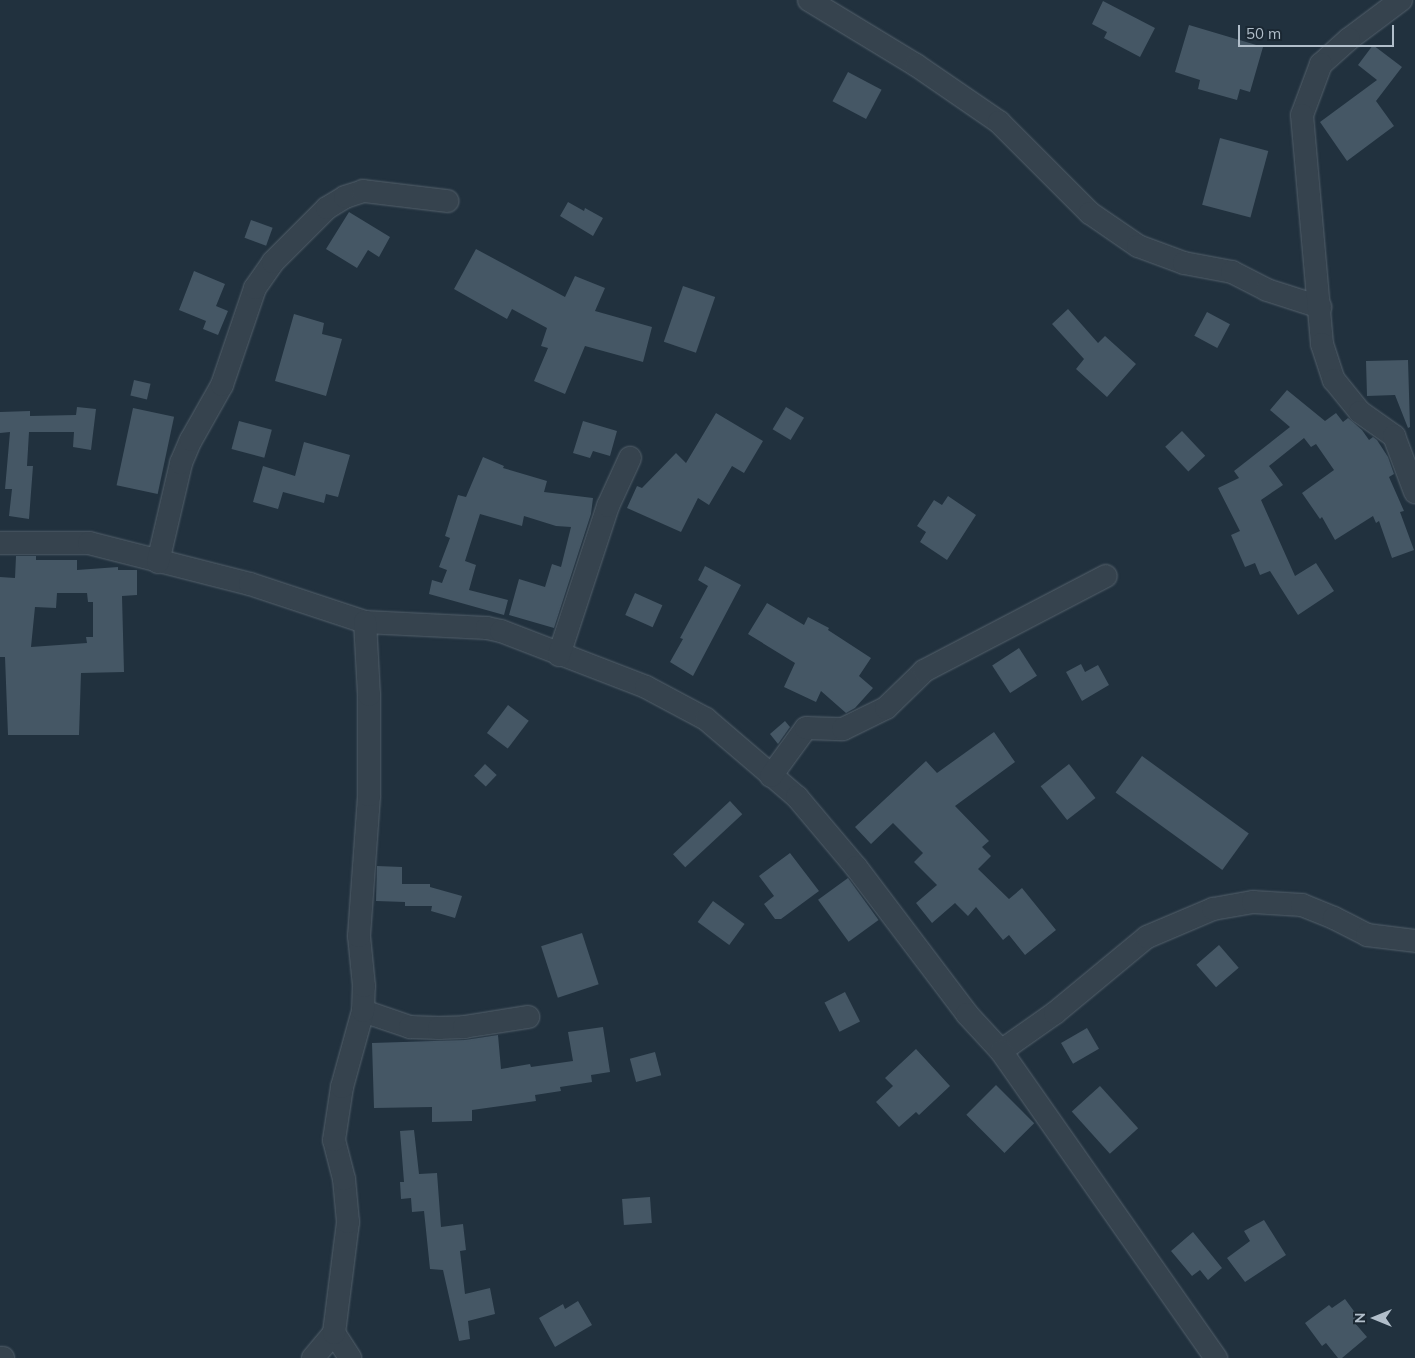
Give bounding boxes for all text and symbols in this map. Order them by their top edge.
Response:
scale bar [1240,15,1396,47]
text: 50 m [1246,24,1281,43]
north arrow [1350,1293,1400,1343]
text: N [1351,1313,1369,1323]

